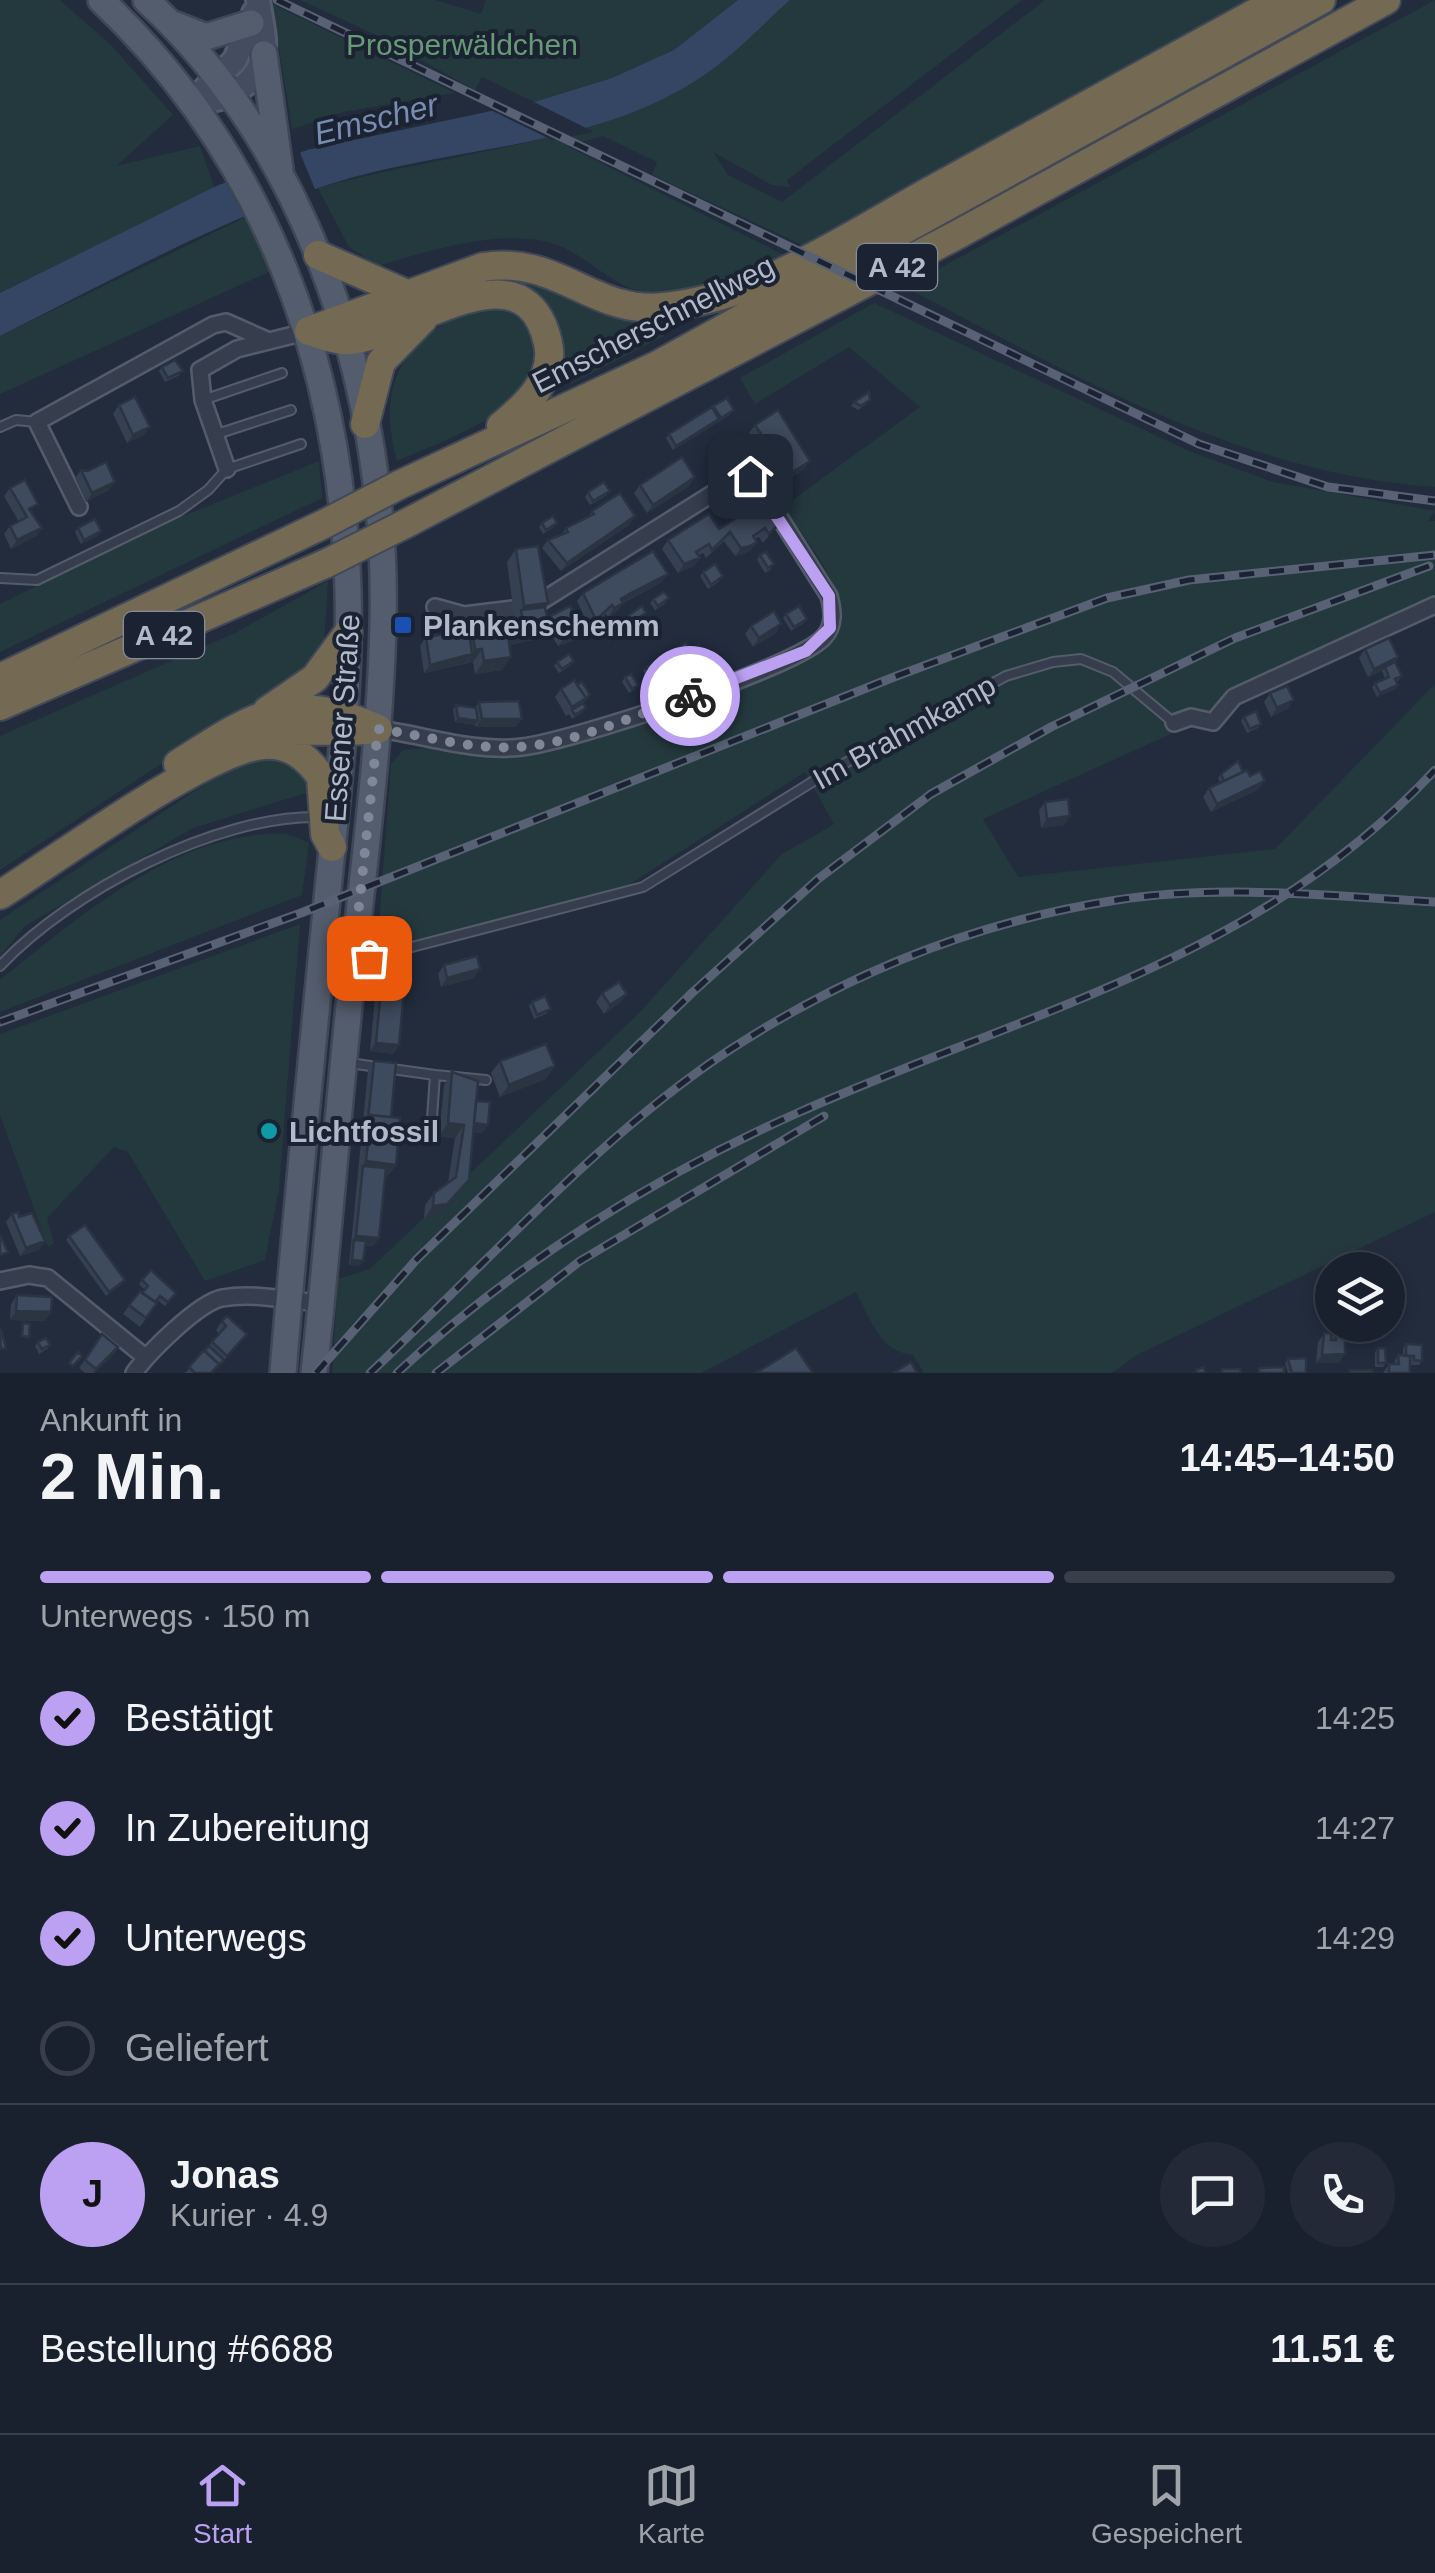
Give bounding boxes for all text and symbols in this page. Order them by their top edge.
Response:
park label: Prosperwäldchen [346,28,578,61]
water label: Emscher [310,86,443,152]
road number: A 42 [857,244,937,290]
street label: Emscherschnellweg [527,249,779,399]
pin [708,434,793,519]
icon: home [723,449,778,504]
place label: Plankenschemm [423,609,660,642]
road number: A 42 [124,612,204,658]
street label: Essener Straße [318,613,366,823]
marker: Plankenschemm [392,614,414,636]
courier [640,646,740,746]
street label: Im Brahmkamp [807,668,1001,796]
icon: bike [663,669,718,724]
pin [327,916,412,1001]
icon: bag [342,931,397,986]
place label: Lichtfossil [289,1115,439,1148]
marker: Lichtfossil [258,1120,280,1142]
map controls [1315,1252,1405,1342]
button: layers [1315,1252,1405,1342]
text: Ankunft in [40,1402,182,1438]
text: 14:45–14:50 [1179,1437,1395,1479]
text: 2 Min. [40,1440,224,1513]
text: Unterwegs · 150 m [40,1598,310,1634]
icon: check [40,1691,95,1746]
text: Bestätigt [125,1697,273,1739]
text: 14:25 [1315,1700,1395,1736]
icon: check [40,1801,95,1856]
text: In Zubereitung [125,1807,370,1849]
text: 14:27 [1315,1810,1395,1846]
icon: check [40,1911,95,1966]
text: Unterwegs [125,1917,307,1959]
text: 14:29 [1315,1920,1395,1956]
text: Geliefert [125,2027,269,2069]
button: chat [1160,2142,1265,2247]
button: phone [1290,2142,1395,2247]
text: Jonas [170,2154,280,2196]
text: J [82,2173,103,2215]
text: Kurier · 4.9 [170,2197,328,2233]
text: Bestellung #6688 [40,2328,334,2370]
text: 11.51 € [1270,2328,1395,2370]
tab: Start [193,2458,252,2550]
tab: Karte [638,2458,705,2550]
tab: Gespeichert [1091,2458,1242,2550]

